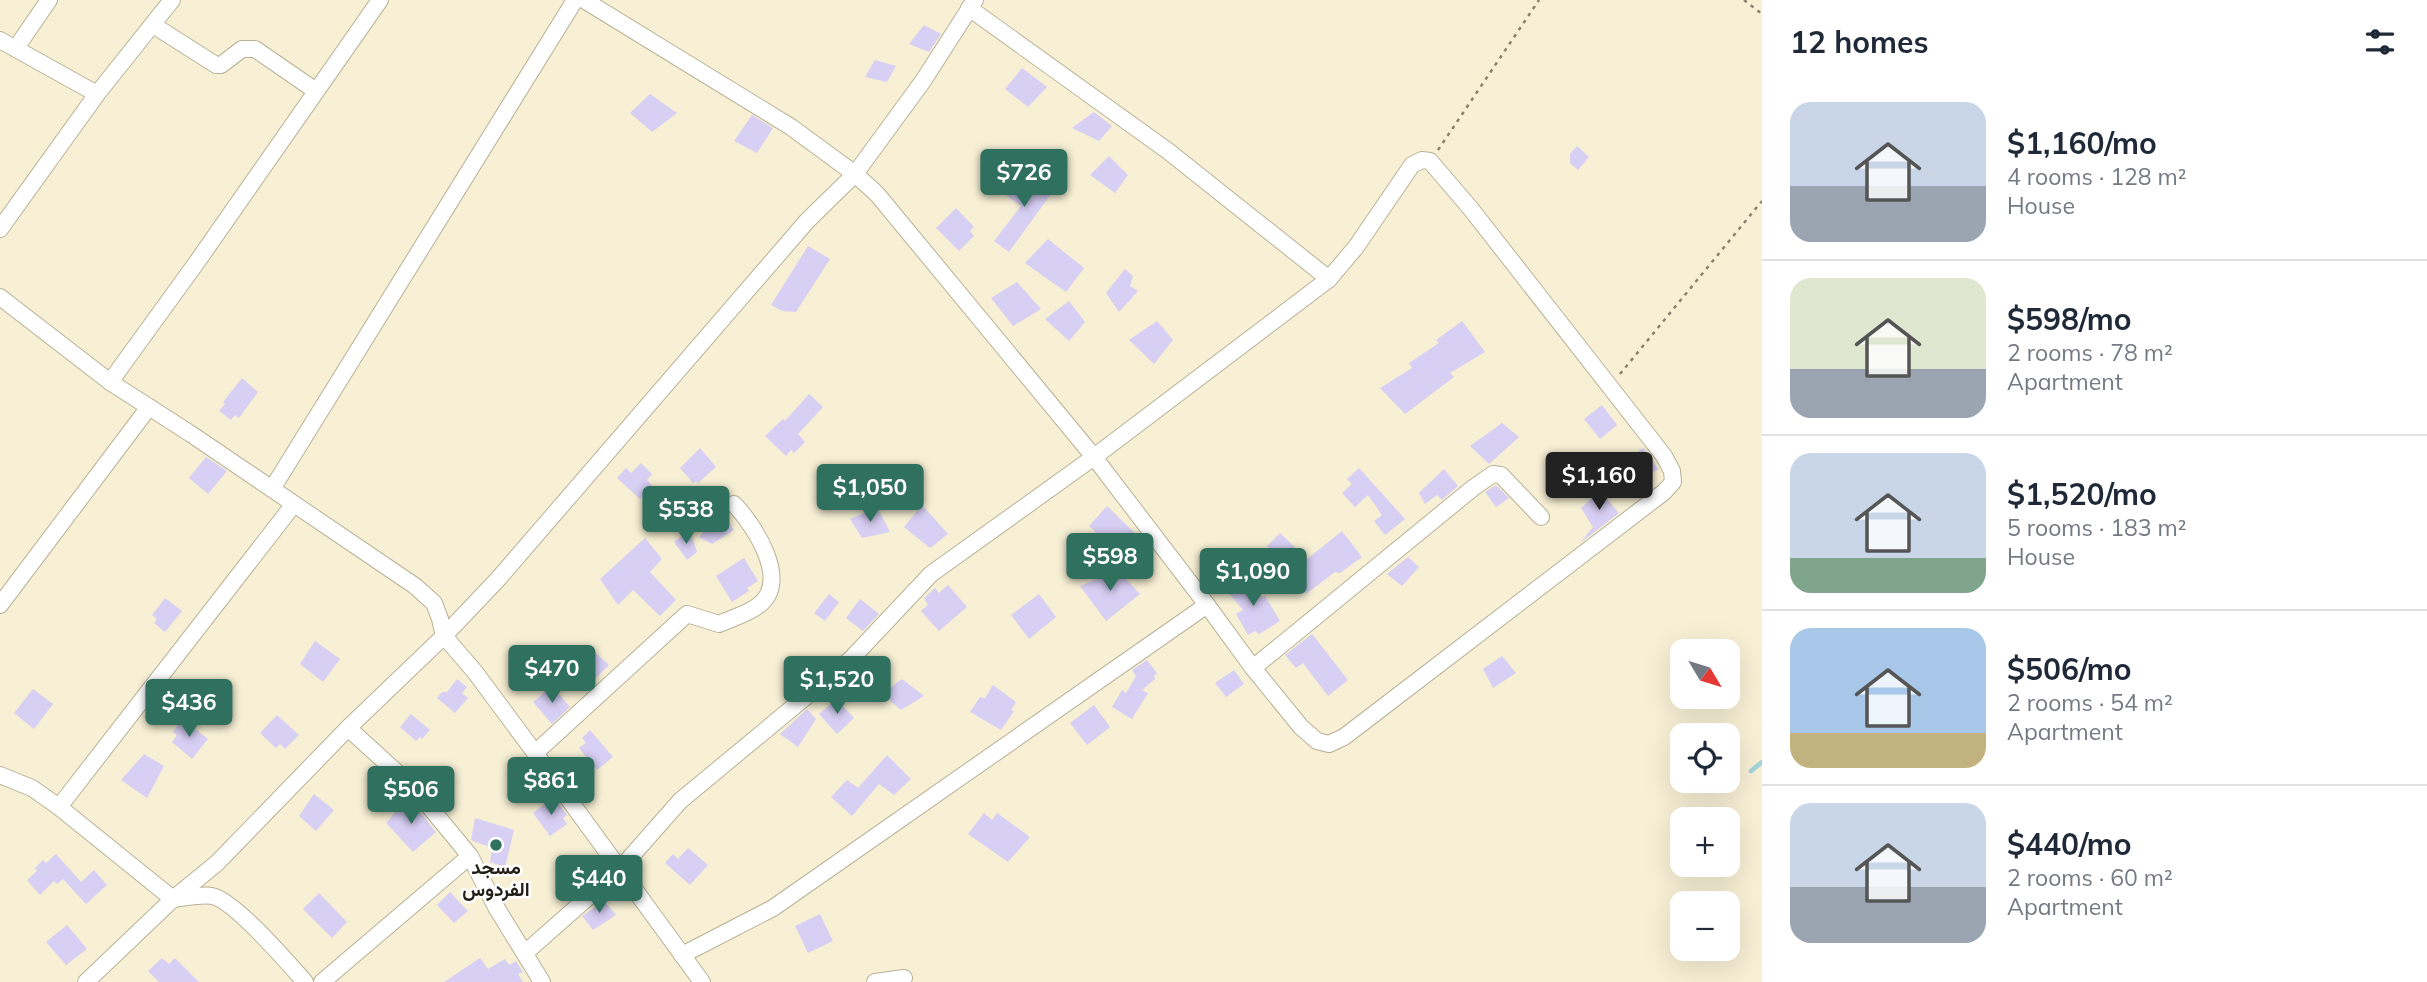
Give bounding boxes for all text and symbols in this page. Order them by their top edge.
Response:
text: 12 homes [1790,23,1929,61]
icon: filters [2361,23,2399,61]
text: $1,160/mo [2007,124,2157,162]
icon: home [1846,130,1930,214]
pin: $726 [983,150,1065,209]
text: $726 [996,157,1052,186]
text: 4 rooms · 128 m² [2007,162,2187,191]
text: House [2007,191,2075,220]
text: $598/mo [2007,300,2131,338]
icon: home [1846,306,1930,390]
text: 2 rooms · 78 m² [2007,338,2173,367]
text: Apartment [2007,367,2123,396]
pin: $1,160 [1542,452,1656,512]
text: $1,160 [1562,460,1636,489]
pin: $1,050 [813,464,927,524]
text: $1,050 [833,472,907,501]
text: $1,520/mo [2007,475,2157,513]
icon: home [1846,481,1930,565]
pin: $538 [645,486,727,546]
text: $538 [658,494,714,523]
text: 5 rooms · 183 m² [2007,513,2187,542]
pin: $598 [1069,534,1151,593]
text: $598 [1082,541,1138,570]
text: House [2007,542,2075,571]
pin: $1,090 [1196,548,1310,608]
text: $1,090 [1216,556,1290,585]
north arrow [1670,639,1740,709]
map controls [1670,639,1740,961]
pin: $470 [511,646,593,705]
text: $506/mo [2007,650,2131,688]
text: $470 [524,653,580,682]
pin: $1,520 [780,656,894,716]
icon: home [1846,656,1930,740]
text: $1,520 [800,664,874,693]
pin: $436 [148,680,230,739]
text: $436 [161,687,217,716]
text: 2 rooms · 54 m² [2007,688,2173,717]
text: Apartment [2007,717,2123,746]
button: locate [1670,723,1740,793]
pin: $861 [510,758,592,817]
text: $861 [523,765,579,794]
pin: $506 [370,766,452,826]
text: $506 [383,774,439,803]
button: + [1670,807,1740,877]
text: $440/mo [2007,825,2131,863]
icon: home [1846,831,1930,915]
marker: مسجد الفردوس [488,837,504,853]
place label: مسجد الفردوس [462,855,530,902]
pin: $440 [558,856,640,915]
text: $440 [571,863,627,892]
text: 2 rooms · 60 m² [2007,863,2173,892]
button: − [1670,891,1740,961]
text: Apartment [2007,892,2123,921]

